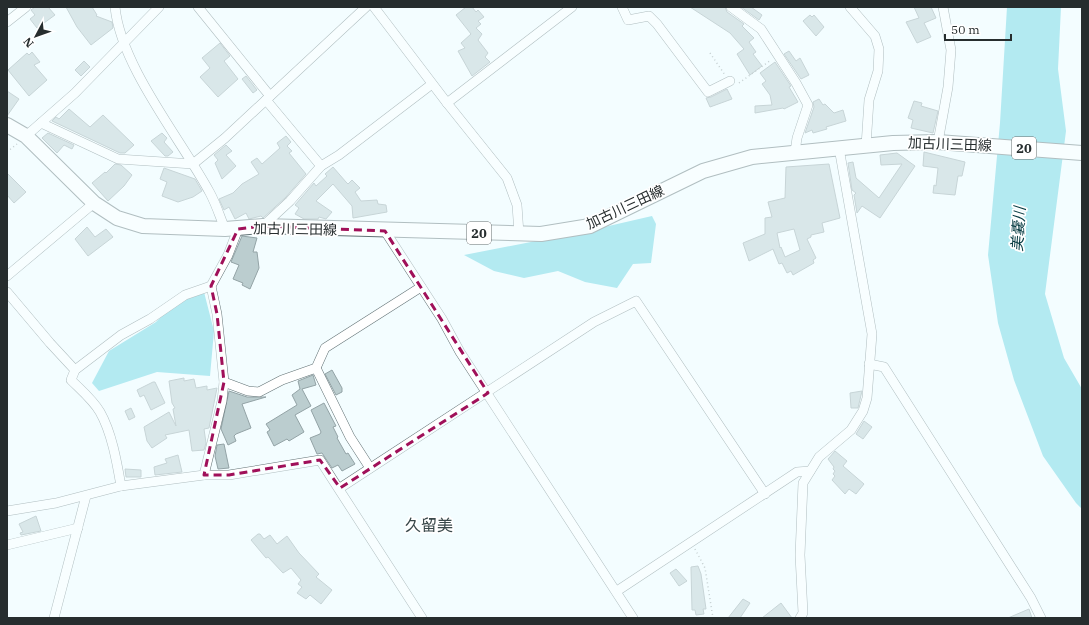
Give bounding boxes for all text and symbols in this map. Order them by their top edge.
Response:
north arrow [16,16,56,56]
scale bar [945,16,1011,42]
text: 50 m [951,22,980,37]
text: N [20,34,37,50]
street label: 加古川三田線 [908,134,992,154]
road number: 20 [1012,137,1036,159]
street label: 加古川三田線 [583,181,667,233]
water label: 美嚢川 [1007,204,1029,252]
street label: 加古川三田線 [253,219,337,239]
road number: 20 [467,222,491,244]
district label: 久留美 [405,515,453,535]

